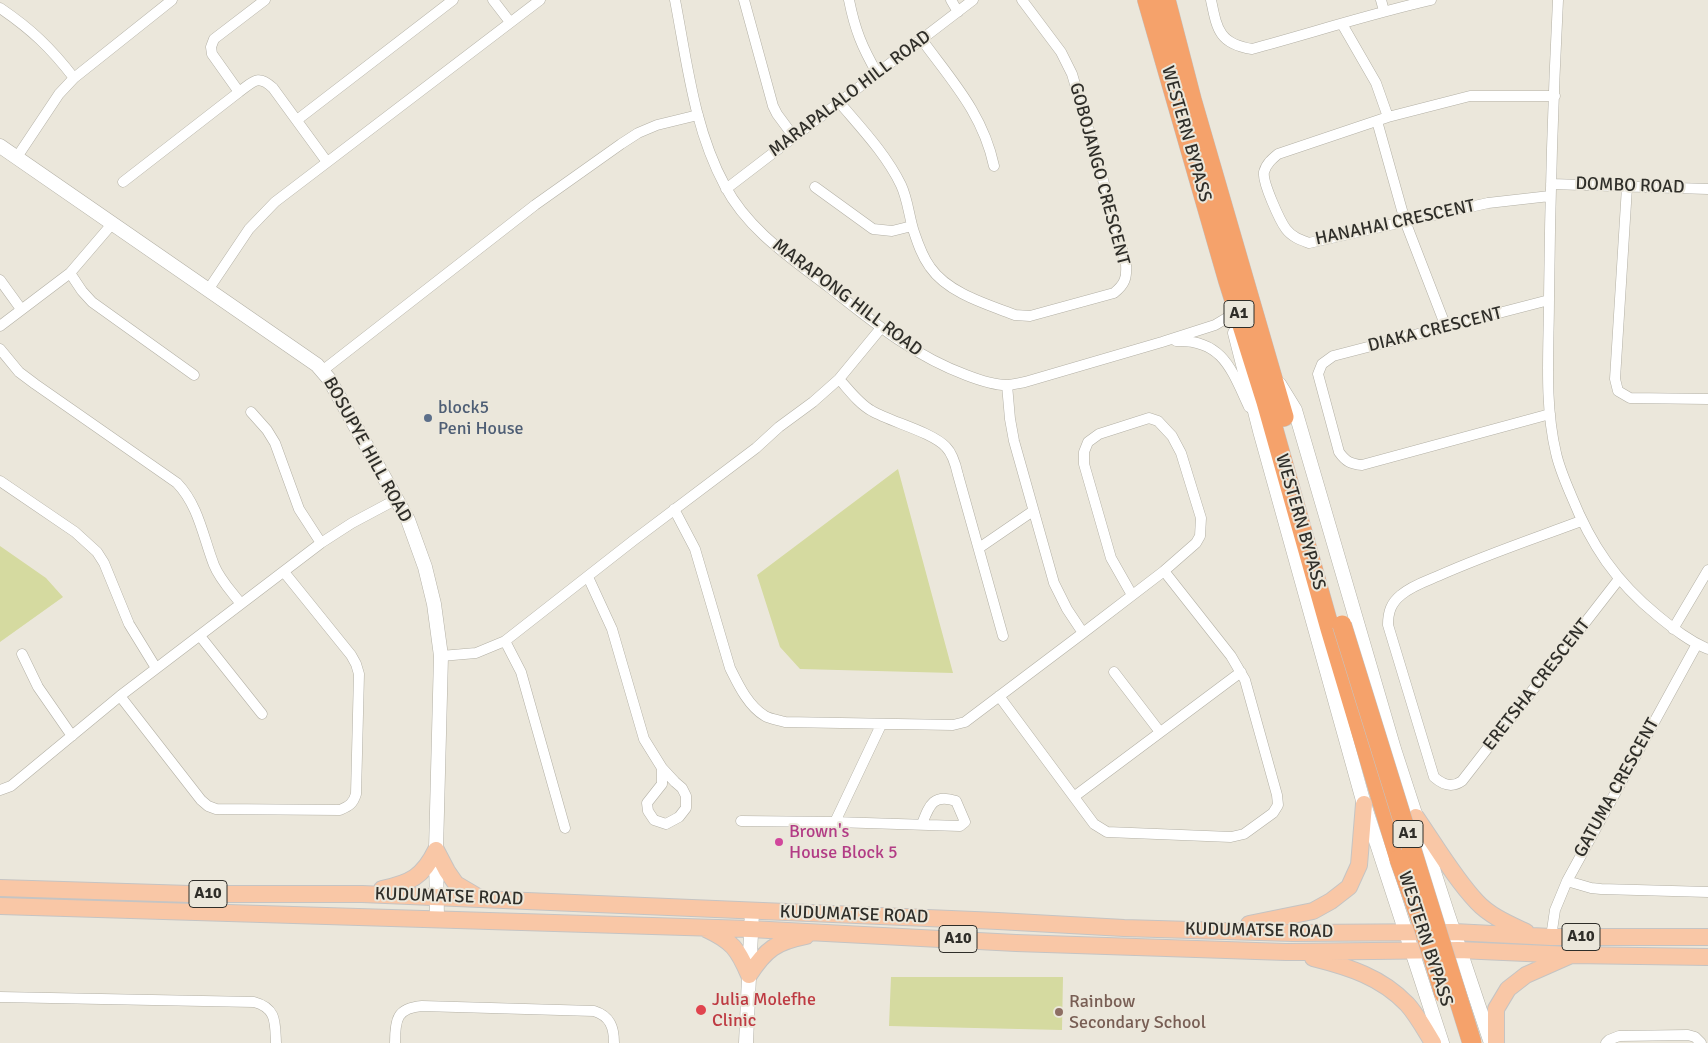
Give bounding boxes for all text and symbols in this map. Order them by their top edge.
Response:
street label: MARAPALALO HILL ROAD [765,26,935,162]
street label: WESTERN BYPASS [1156,63,1216,205]
street label: GOBOJANGO CRESCENT [1064,80,1134,268]
street label: DOMBO ROAD [1575,173,1685,199]
street label: HANAHAI CRESCENT [1313,196,1477,250]
street label: MARAPONG HILL ROAD [768,235,926,361]
road number: A1 [1224,300,1254,328]
street label: DIAKA CRESCENT [1366,303,1504,357]
street label: BOSUPYE HILL ROAD [318,374,416,526]
place label: block5 Peni House [438,397,524,439]
marker: block5 Peni House [422,412,434,424]
street label: WESTERN BYPASS [1270,451,1330,593]
street label: ERETSHA CRESCENT [1479,615,1595,755]
street label: GATUMA CRESCENT [1570,715,1664,861]
place label: Brown's House Block 5 [789,821,898,864]
road number: A1 [1393,821,1423,848]
marker: Brown's House Block 5 [773,836,785,848]
street label: WESTERN BYPASS [1393,869,1457,1009]
road number: A10 [189,881,227,908]
street label: KUDUMATSE ROAD [374,884,524,910]
street label: KUDUMATSE ROAD [779,902,929,928]
street label: KUDUMATSE ROAD [1185,919,1333,943]
road number: A10 [1562,924,1600,950]
road number: A10 [939,926,977,952]
place label: Julia Molefhe Clinic [712,989,816,1032]
place label: Rainbow Secondary School [1069,991,1206,1034]
marker: Julia Molefhe Clinic [694,1003,708,1017]
marker: Rainbow Secondary School [1053,1006,1065,1018]

